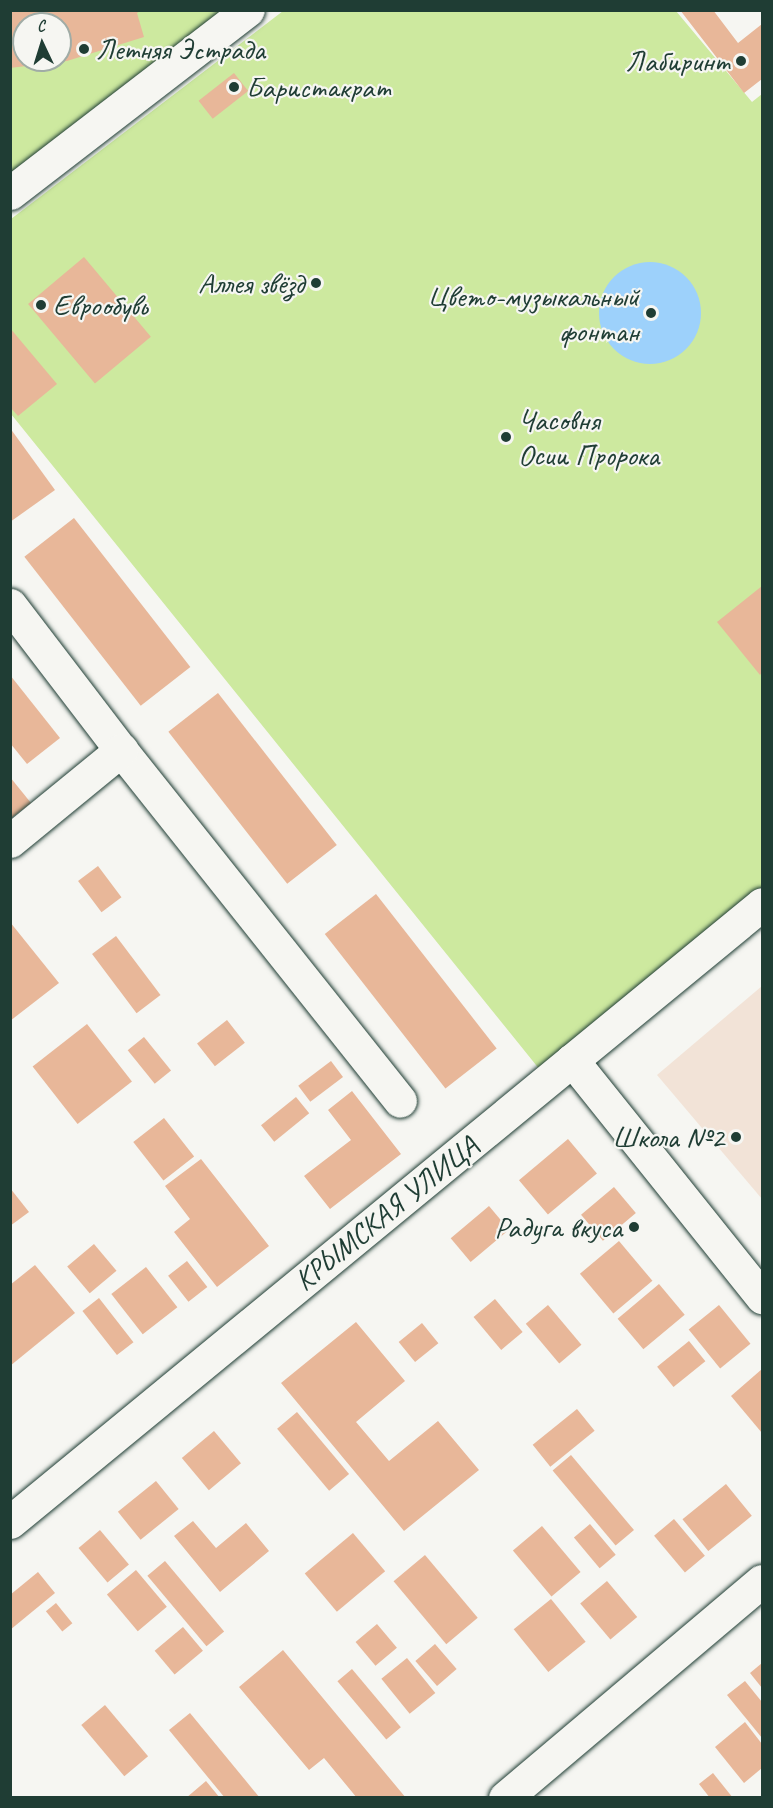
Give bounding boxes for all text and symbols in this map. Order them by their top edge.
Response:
north arrow [12,12,72,72]
text: С [36,16,45,36]
place label: Летняя Эстрада [96,31,268,67]
marker: Летняя Эстрада [77,42,91,56]
place label: Лабиринт [626,43,729,79]
marker: Лабиринт [734,54,748,68]
place label: Баристакрат [246,69,391,105]
marker: Баристакрат [227,80,241,94]
place label: Аллея звёзд [199,265,304,301]
marker: Аллея звёзд [309,276,323,290]
place label: Цвето-музыкальный фонтан [427,278,639,348]
place label: Еврообувь [53,287,147,323]
marker: Еврообувь [34,298,48,312]
marker: Цвето-музыкальный фонтан [644,306,658,320]
place label: Часовня Осии Пророка [518,402,660,472]
marker: Часовня Осии Пророка [499,430,513,444]
place label: Школа №2 [612,1119,724,1155]
street label: КРЫМСКАЯ УЛИЦА [288,1129,484,1297]
marker: Школа №2 [729,1130,743,1144]
place label: Радуга вкуса [494,1209,622,1245]
marker: Радуга вкуса [627,1220,641,1234]

